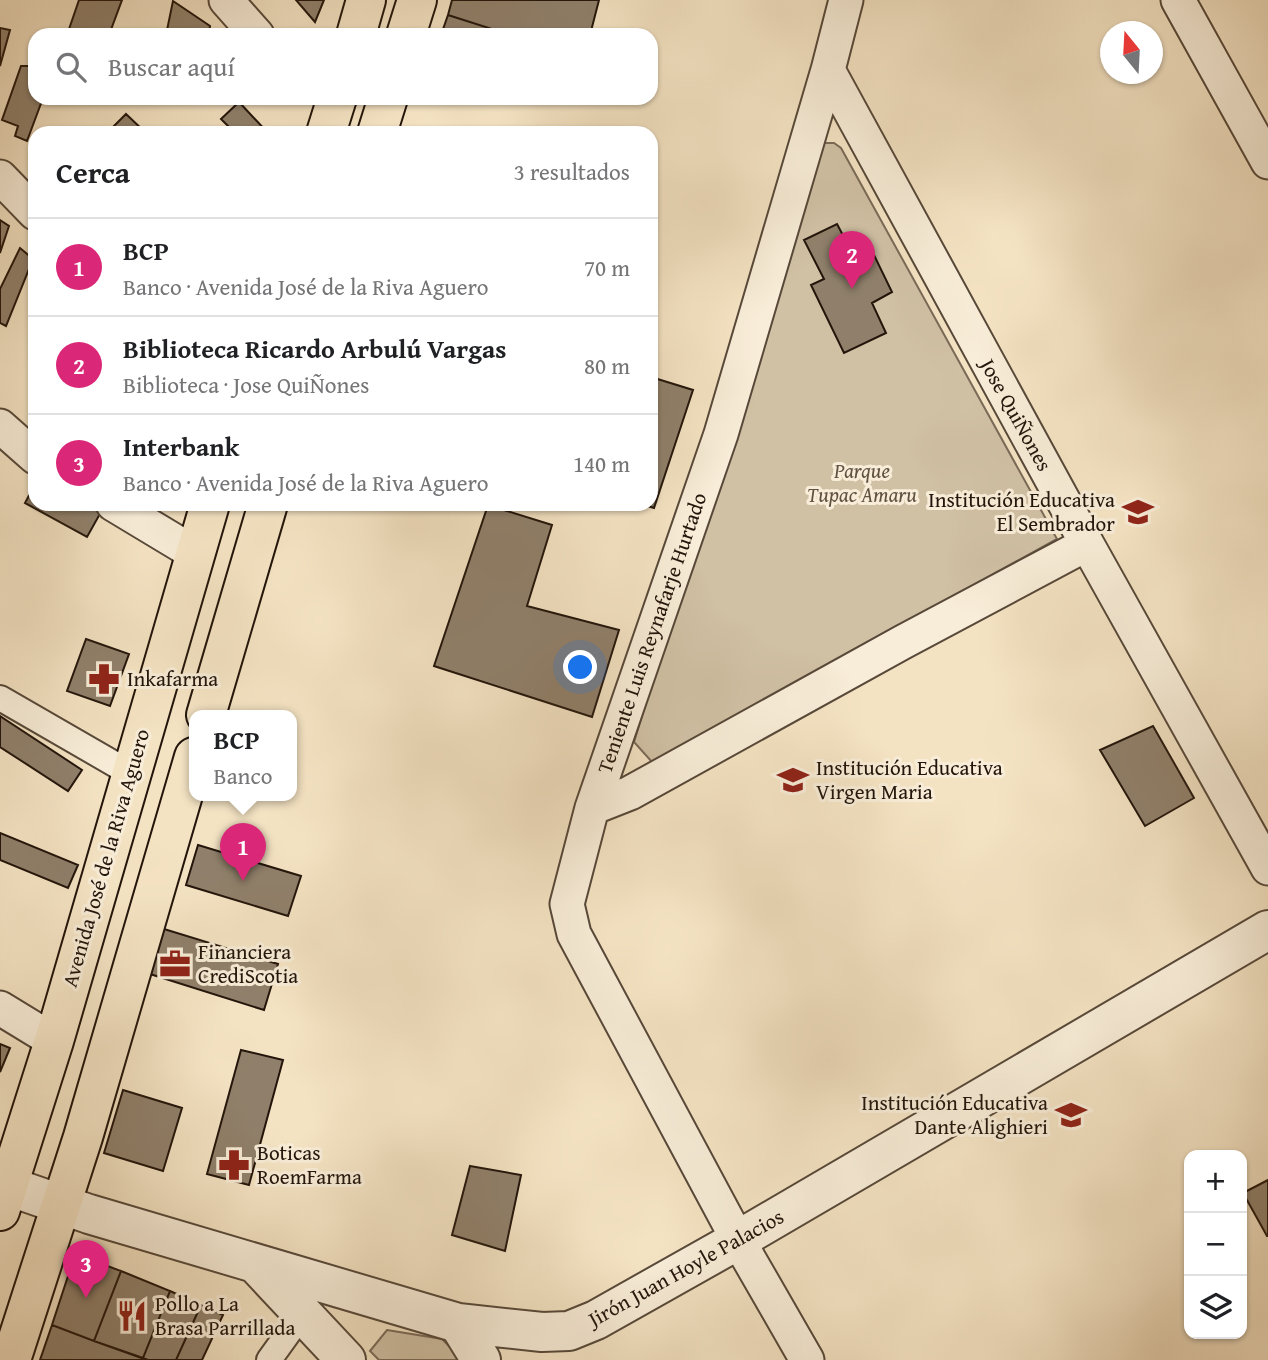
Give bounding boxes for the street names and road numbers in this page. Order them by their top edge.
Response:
street label: Jose QuiÑones [971,350,1060,477]
street label: Teniente Luis Reynafarje Hurtado [589,488,714,777]
street label: Avenida José de la Riva Aguero [54,725,157,991]
street label: Jirón Juan Hoyle Palacios [580,1201,789,1336]

